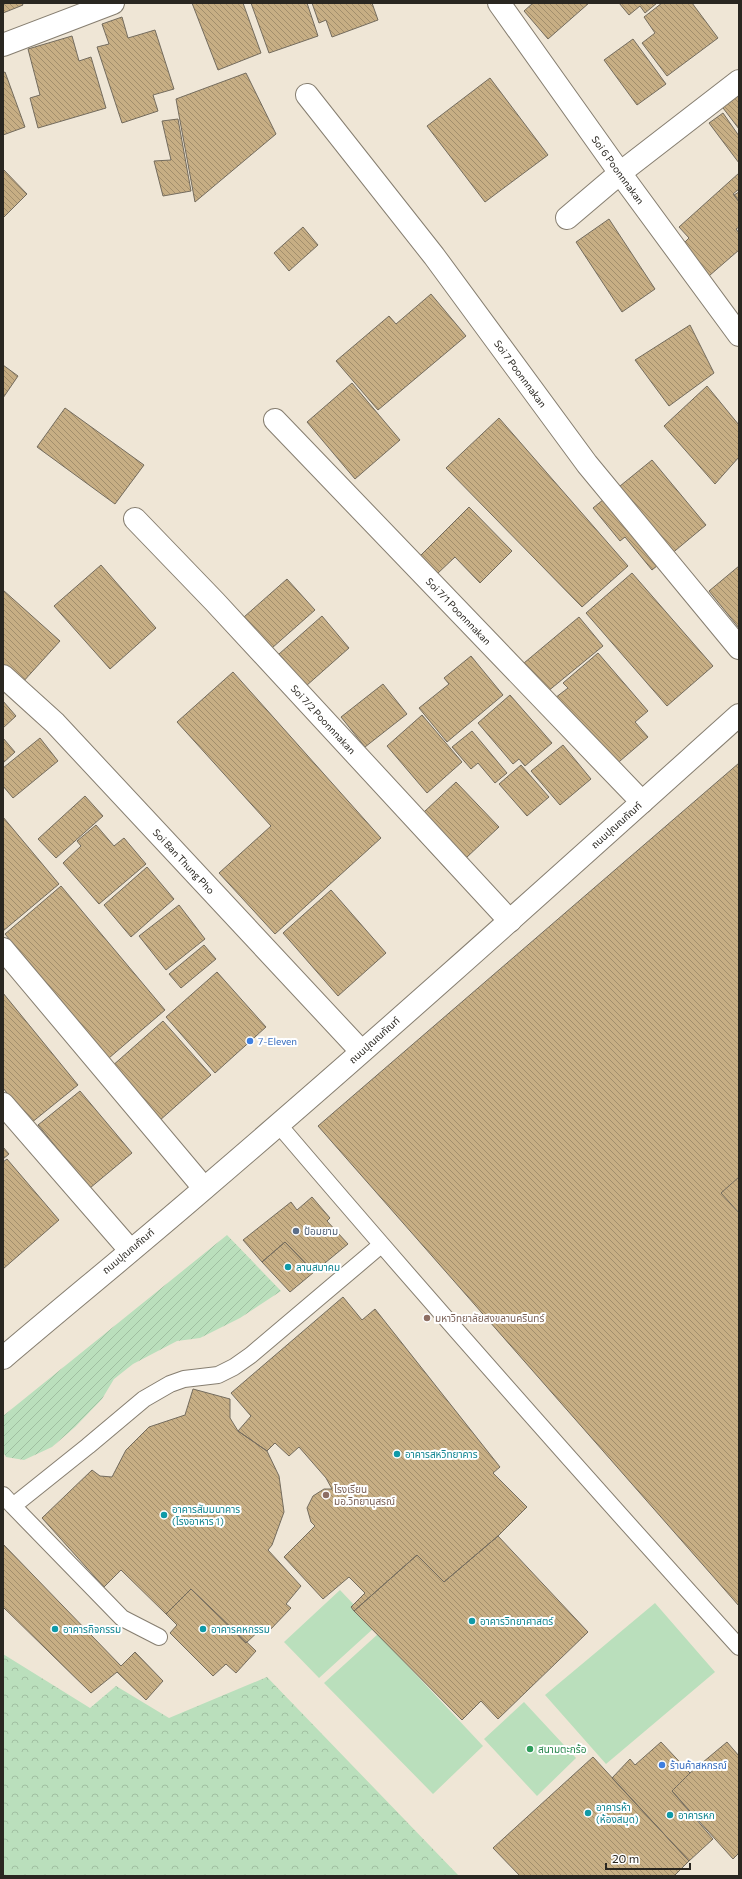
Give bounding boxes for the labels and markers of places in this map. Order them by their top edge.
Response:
place label: 7-Eleven [258,1035,297,1047]
marker: 7-Eleven [245,1036,255,1046]
place label: ป้อมยาม [304,1225,338,1237]
marker: ป้อมยาม [291,1226,301,1236]
place label: ลานสมาคม [296,1261,340,1273]
marker: ลานสมาคม [283,1262,293,1272]
place label: มหาวิทยาลัยสงขลานครินทร์ [435,1312,545,1324]
marker: มหาวิทยาลัยสงขลานครินทร์ [422,1313,432,1323]
place label: อาคารสหวิทยาคาร [405,1448,478,1460]
marker: อาคารสหวิทยาคาร [392,1449,402,1459]
place label: โรงเรียน มอ.วิทยานุสรณ์ [334,1483,395,1508]
marker: โรงเรียน มอ.วิทยานุสรณ์ [321,1490,331,1500]
place label: อาคารสัมมนาคาร (โรงอาหาร 1) [172,1503,240,1527]
marker: อาคารสัมมนาคาร (โรงอาหาร 1) [159,1510,169,1520]
place label: อาคารวิทยาศาสตร์ [480,1615,554,1627]
marker: อาคารวิทยาศาสตร์ [467,1616,477,1626]
place label: อาคารกิจกรรม [63,1623,121,1635]
place label: อาคารคหกรรม [211,1623,270,1635]
marker: อาคารกิจกรรม [50,1624,60,1634]
marker: อาคารคหกรรม [198,1624,208,1634]
place label: สนามตะกร้อ [538,1743,587,1755]
marker: สนามตะกร้อ [525,1744,535,1754]
place label: ร้านค้าสหกรณ์ [670,1759,727,1771]
marker: ร้านค้าสหกรณ์ [657,1760,667,1770]
place label: อาคารห้า (ห้องสมุด) [596,1801,639,1826]
marker: อาคารห้า (ห้องสมุด) [583,1808,593,1818]
place label: อาคารหก [678,1809,715,1821]
marker: อาคารหก [665,1810,675,1820]

